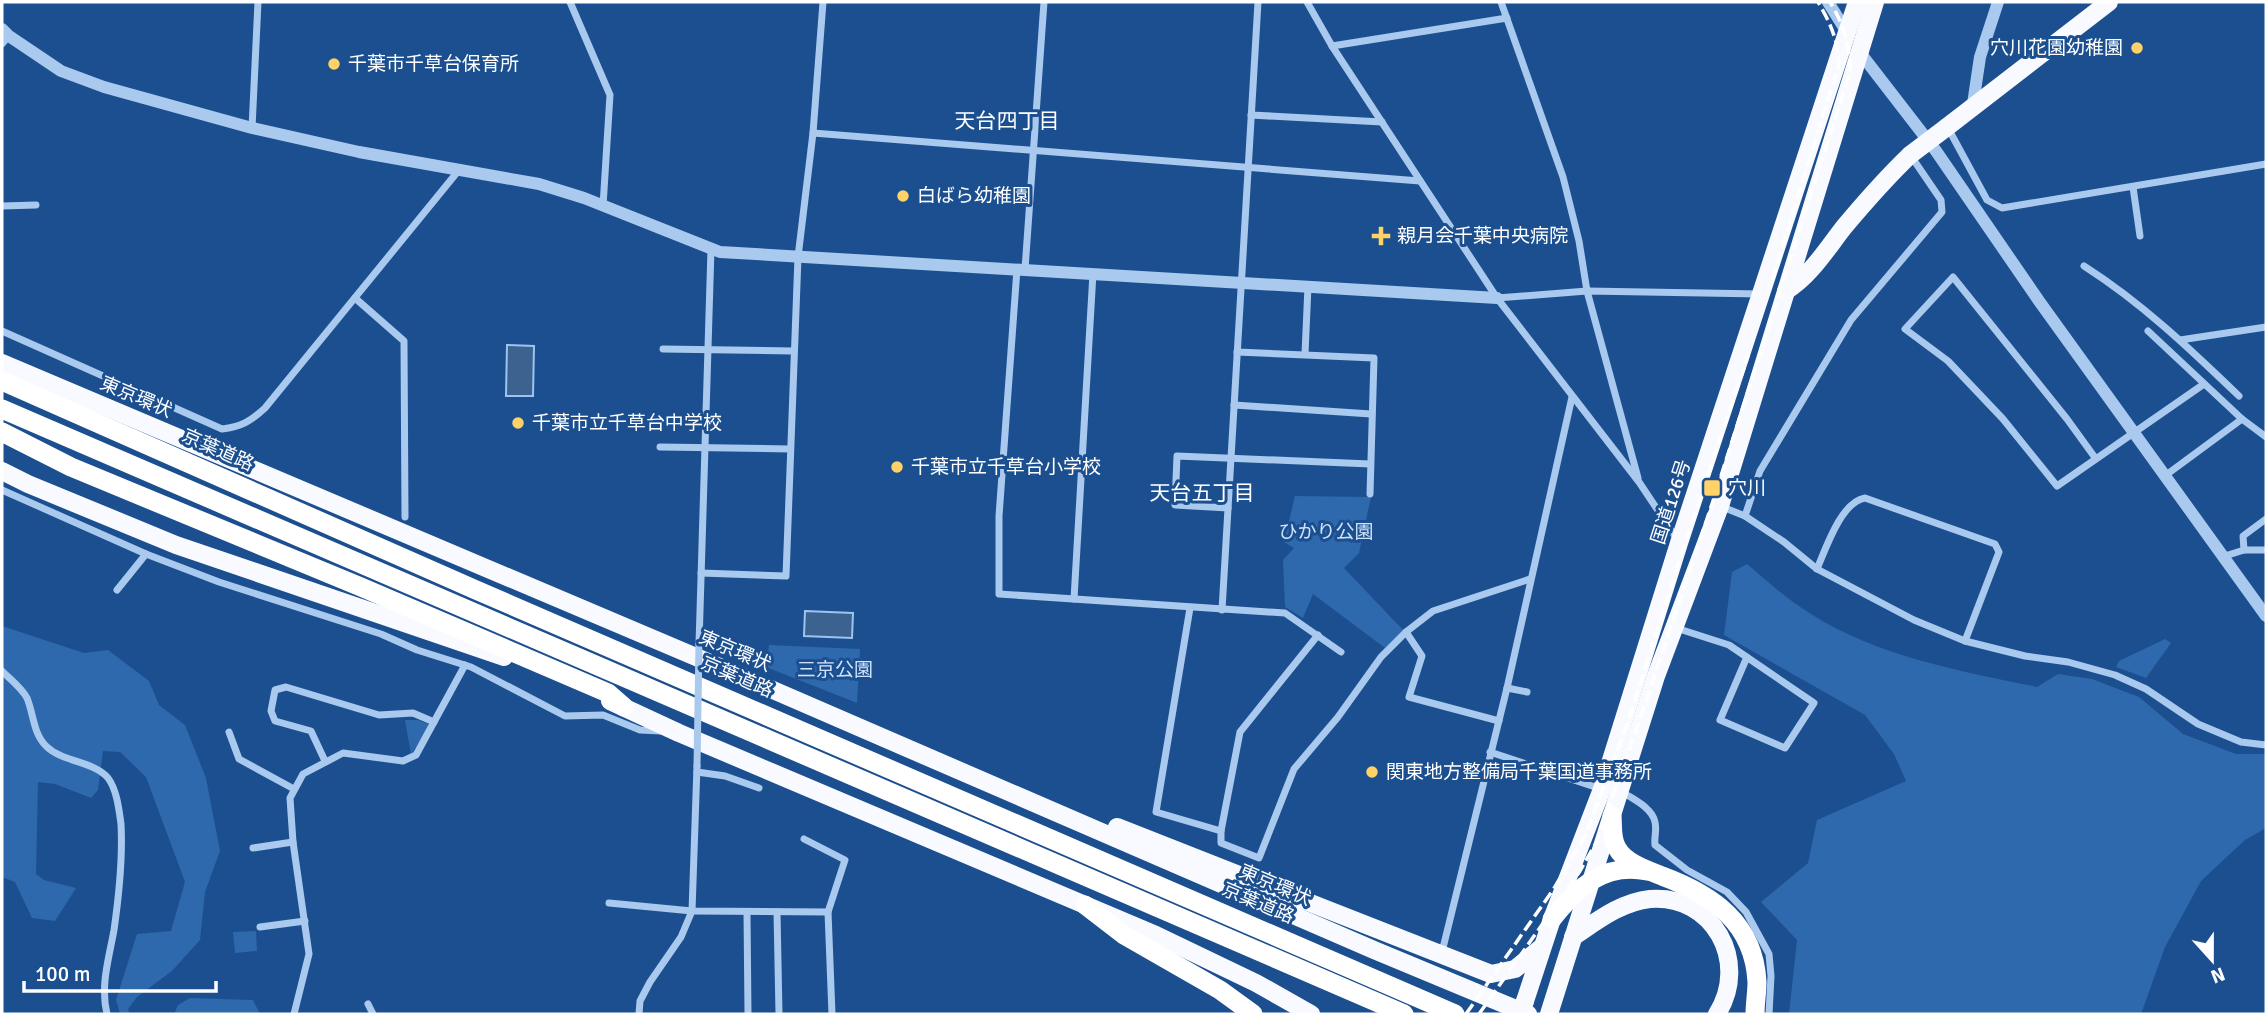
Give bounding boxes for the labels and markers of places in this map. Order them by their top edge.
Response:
place label: 穴川花園幼稚園 [1990,36,2123,60]
marker: 穴川花園幼稚園 [2129,40,2145,56]
place label: 千葉市千草台保育所 [348,52,519,76]
marker: 千葉市千草台保育所 [326,56,342,72]
place label: 白ばら幼稚園 [917,184,1031,208]
marker: 白ばら幼稚園 [895,188,911,204]
place label: 親月会千葉中央病院 [1397,224,1568,248]
marker: 親月会千葉中央病院 [1371,226,1391,246]
place label: 千葉市立千草台中学校 [532,411,722,435]
marker: 千葉市立千草台中学校 [510,415,526,431]
place label: 千葉市立千草台小学校 [911,455,1101,479]
marker: 千葉市立千草台小学校 [889,459,905,475]
place label: 穴川 [1728,476,1766,500]
marker: 穴川 [1702,478,1722,498]
place label: 関東地方整備局千葉国道事務所 [1386,760,1652,784]
marker: 関東地方整備局千葉国道事務所 [1364,764,1380,780]

